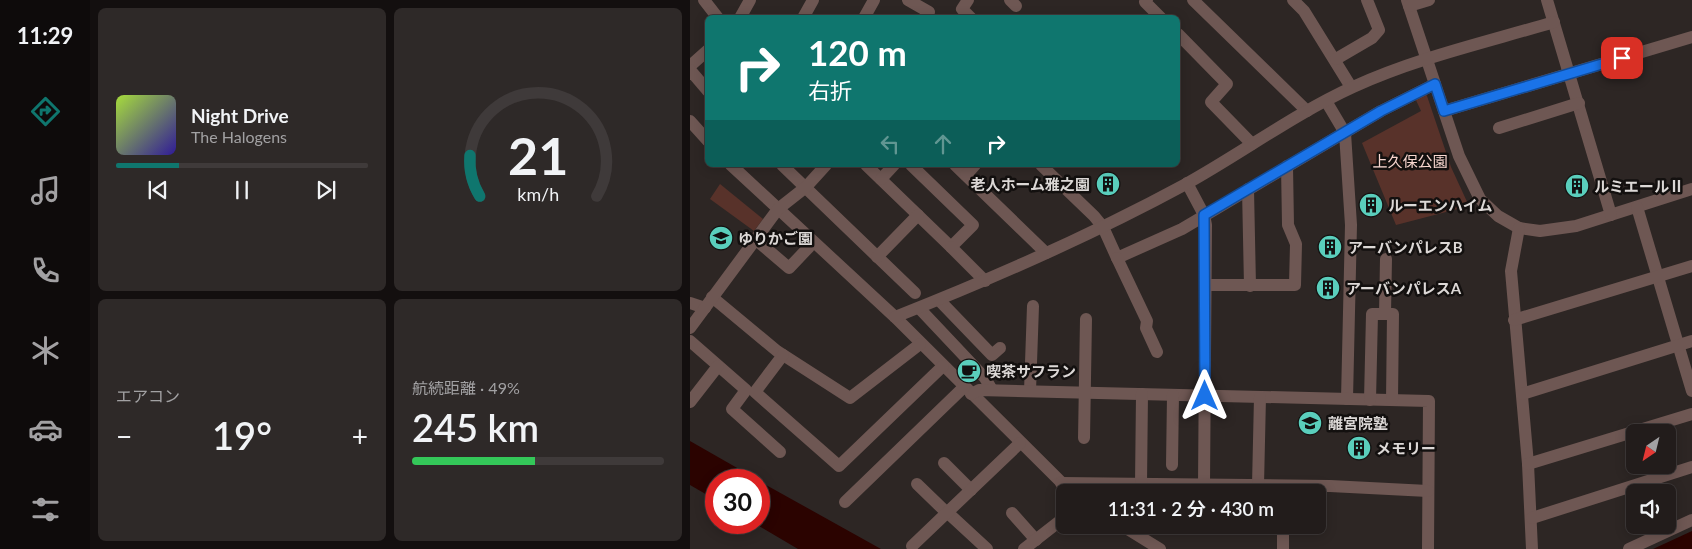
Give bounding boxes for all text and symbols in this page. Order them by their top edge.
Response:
text: 11:29 [17,22,73,49]
text: 120 m [808,31,907,73]
icon: right [725,35,790,100]
pin [1601,37,1643,79]
icon: arrive [1608,44,1636,72]
text: 右折 [808,77,852,104]
icon: directions [28,94,63,129]
text: Night Drive [191,104,289,127]
text: 21 [508,124,568,186]
text: The Halogens [191,127,287,146]
icon: left [876,130,904,158]
icon: ahead [929,130,957,158]
icon: right [982,130,1010,158]
park label: 上久保公園 [1372,152,1448,170]
building icon: 老人ホーム雅之園 [1095,171,1121,197]
icon: music [28,173,63,208]
building icon: ルミエールⅡ [1564,173,1590,199]
place label: 老人ホーム雅之園 [970,175,1090,193]
icon: previous [144,176,172,204]
icon: pause [228,176,256,204]
icon: next [312,176,340,204]
place label: ルミエールⅡ [1594,177,1684,195]
text: km/h [517,183,559,205]
building icon: ルーエンハイム [1358,192,1384,218]
place label: ルーエンハイム [1388,196,1492,214]
school or university icon: ゆりかご園 [708,225,734,251]
place label: ゆりかご園 [738,229,813,247]
building icon: アーバンパレスB [1317,234,1343,260]
place label: アーバンパレスB [1348,238,1463,256]
icon: phone [28,253,63,288]
building icon: アーバンパレスA [1315,275,1341,301]
place label: アーバンパレスA [1346,279,1462,297]
icon: climate [28,333,63,368]
cafe icon: 喫茶サフラン [956,358,982,384]
place label: 喫茶サフラン [986,362,1076,380]
position arrow [1178,369,1230,421]
text: 航続距離 · 49% [412,378,520,397]
text: エアコン [116,386,180,405]
text: 245 km [412,404,539,450]
school or university icon: 離宮院塾 [1297,410,1323,436]
icon: car [28,412,63,447]
text: 19° [212,412,272,458]
place label: 離宮院塾 [1328,414,1388,432]
text: − [116,419,132,453]
text: + [352,419,368,453]
north arrow [1626,424,1676,474]
map controls [1626,424,1676,534]
building icon: メモリー [1346,435,1372,461]
place label: メモリー [1376,439,1436,457]
speed limit sign: 30 [705,469,770,534]
button: sound [1626,484,1676,534]
icon: filters [28,492,63,527]
text: 11:31 · 2 分 · 430 m [1108,497,1274,520]

